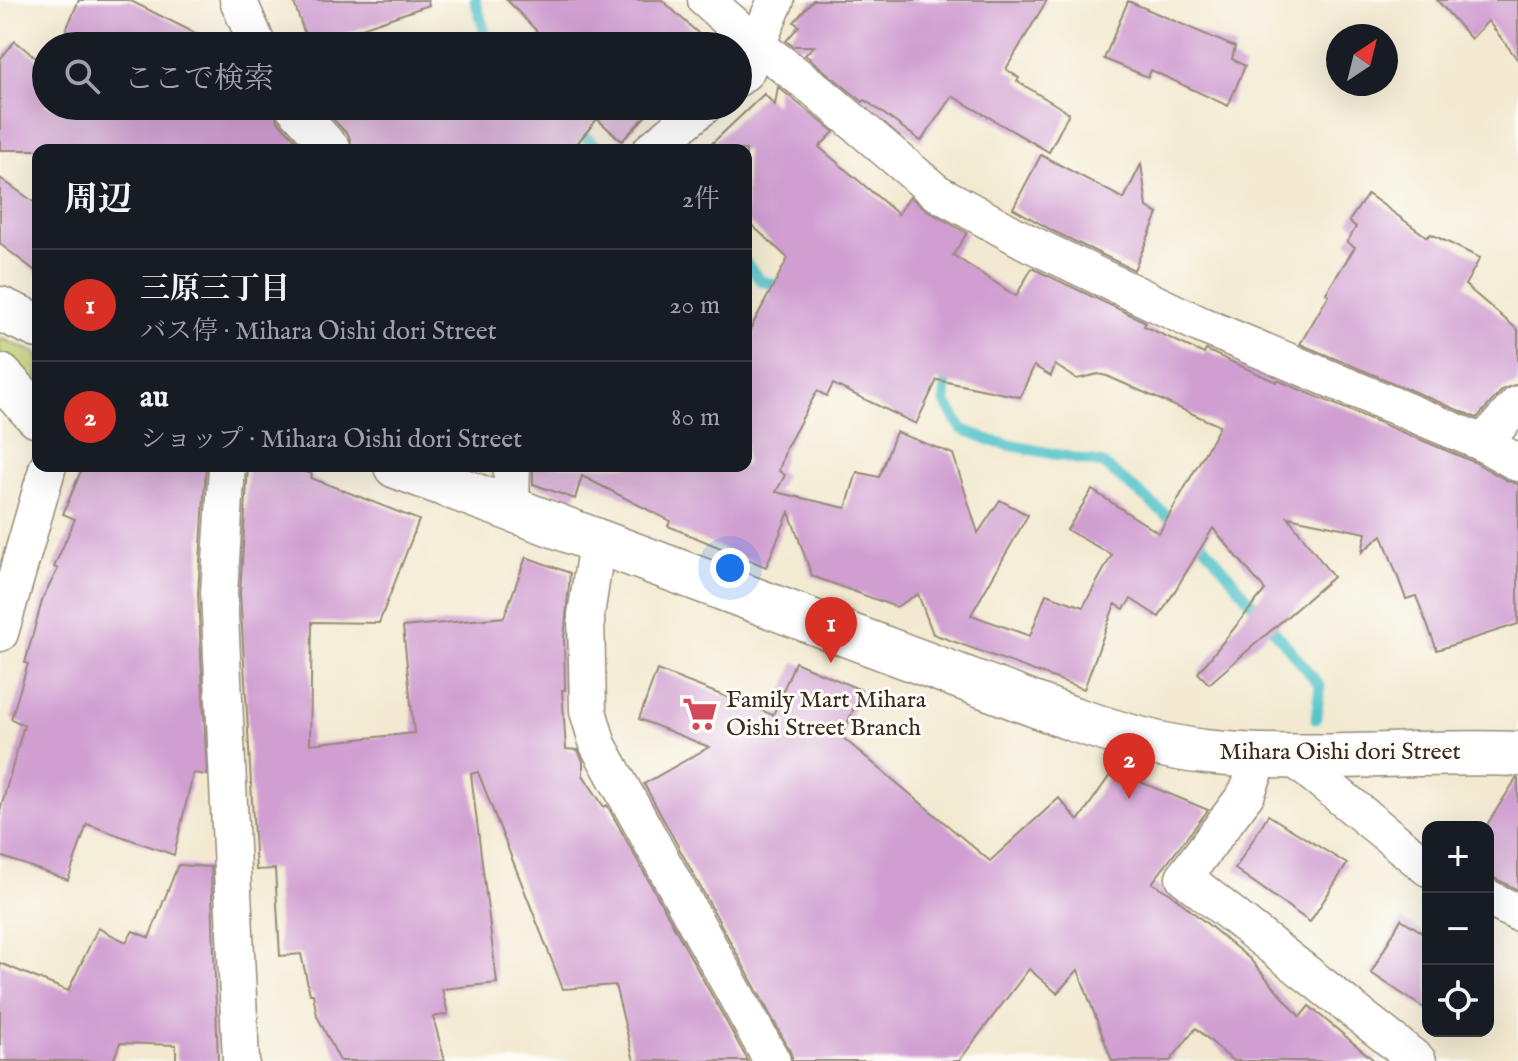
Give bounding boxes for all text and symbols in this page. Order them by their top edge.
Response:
north arrow [1326,24,1398,96]
search box [32,32,752,120]
icon: search [60,54,104,98]
text: ここで検索 [124,61,274,99]
text: 周辺 [64,179,132,222]
text: 2件 [682,183,720,216]
text: 三原三丁目 [140,271,290,309]
text: 1 [85,289,95,322]
text: 20 m [669,289,720,322]
text: バス停 · Mihara Oishi dori Street [140,315,497,348]
text: au [140,379,169,417]
text: 2 [84,401,96,434]
text: 80 m [671,401,720,434]
text: ショップ · Mihara Oishi dori Street [140,423,522,456]
your location [710,548,750,588]
pin: 1 [805,597,857,663]
place label: Family Mart Mihara Oishi Street Branch [726,685,927,744]
supermarket icon: Family Mart Mihara Oishi Street Branch [681,695,719,733]
pin: 2 [1103,733,1155,799]
street label: Mihara Oishi dori Street [1219,737,1461,768]
map controls [1422,821,1494,1037]
button: + [1422,821,1494,893]
button: − [1422,893,1494,965]
button: locate [1422,965,1494,1037]

